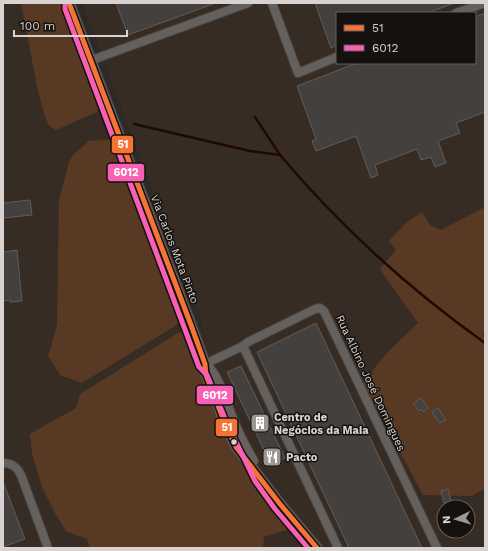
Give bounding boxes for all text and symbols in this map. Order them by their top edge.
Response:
scale bar [14,12,127,38]
legend [336,12,476,64]
text: 100 m [20,19,55,33]
text: 51 [372,21,384,35]
text: 6012 [372,41,398,55]
line badge: 51 [111,135,134,154]
text: 51 [117,138,129,151]
line badge: 6012 [107,163,145,182]
text: 6012 [113,166,139,179]
street label: Via Carlos Mota Pinto [148,193,201,305]
street label: Rua Albino José Domingues [333,313,408,454]
line badge: 6012 [196,385,234,405]
text: 6012 [202,389,228,402]
place label: Centro de Negócios da Maia [274,411,369,437]
building icon: Centro de Negócios da Maia [249,412,271,434]
line badge: 51 [215,418,238,437]
text: 51 [221,421,233,434]
unlabelled marker [229,437,239,447]
restaurant icon: Pacto [261,446,283,468]
place label: Pacto [286,451,318,464]
north arrow [436,499,476,539]
text: N [440,515,453,524]

